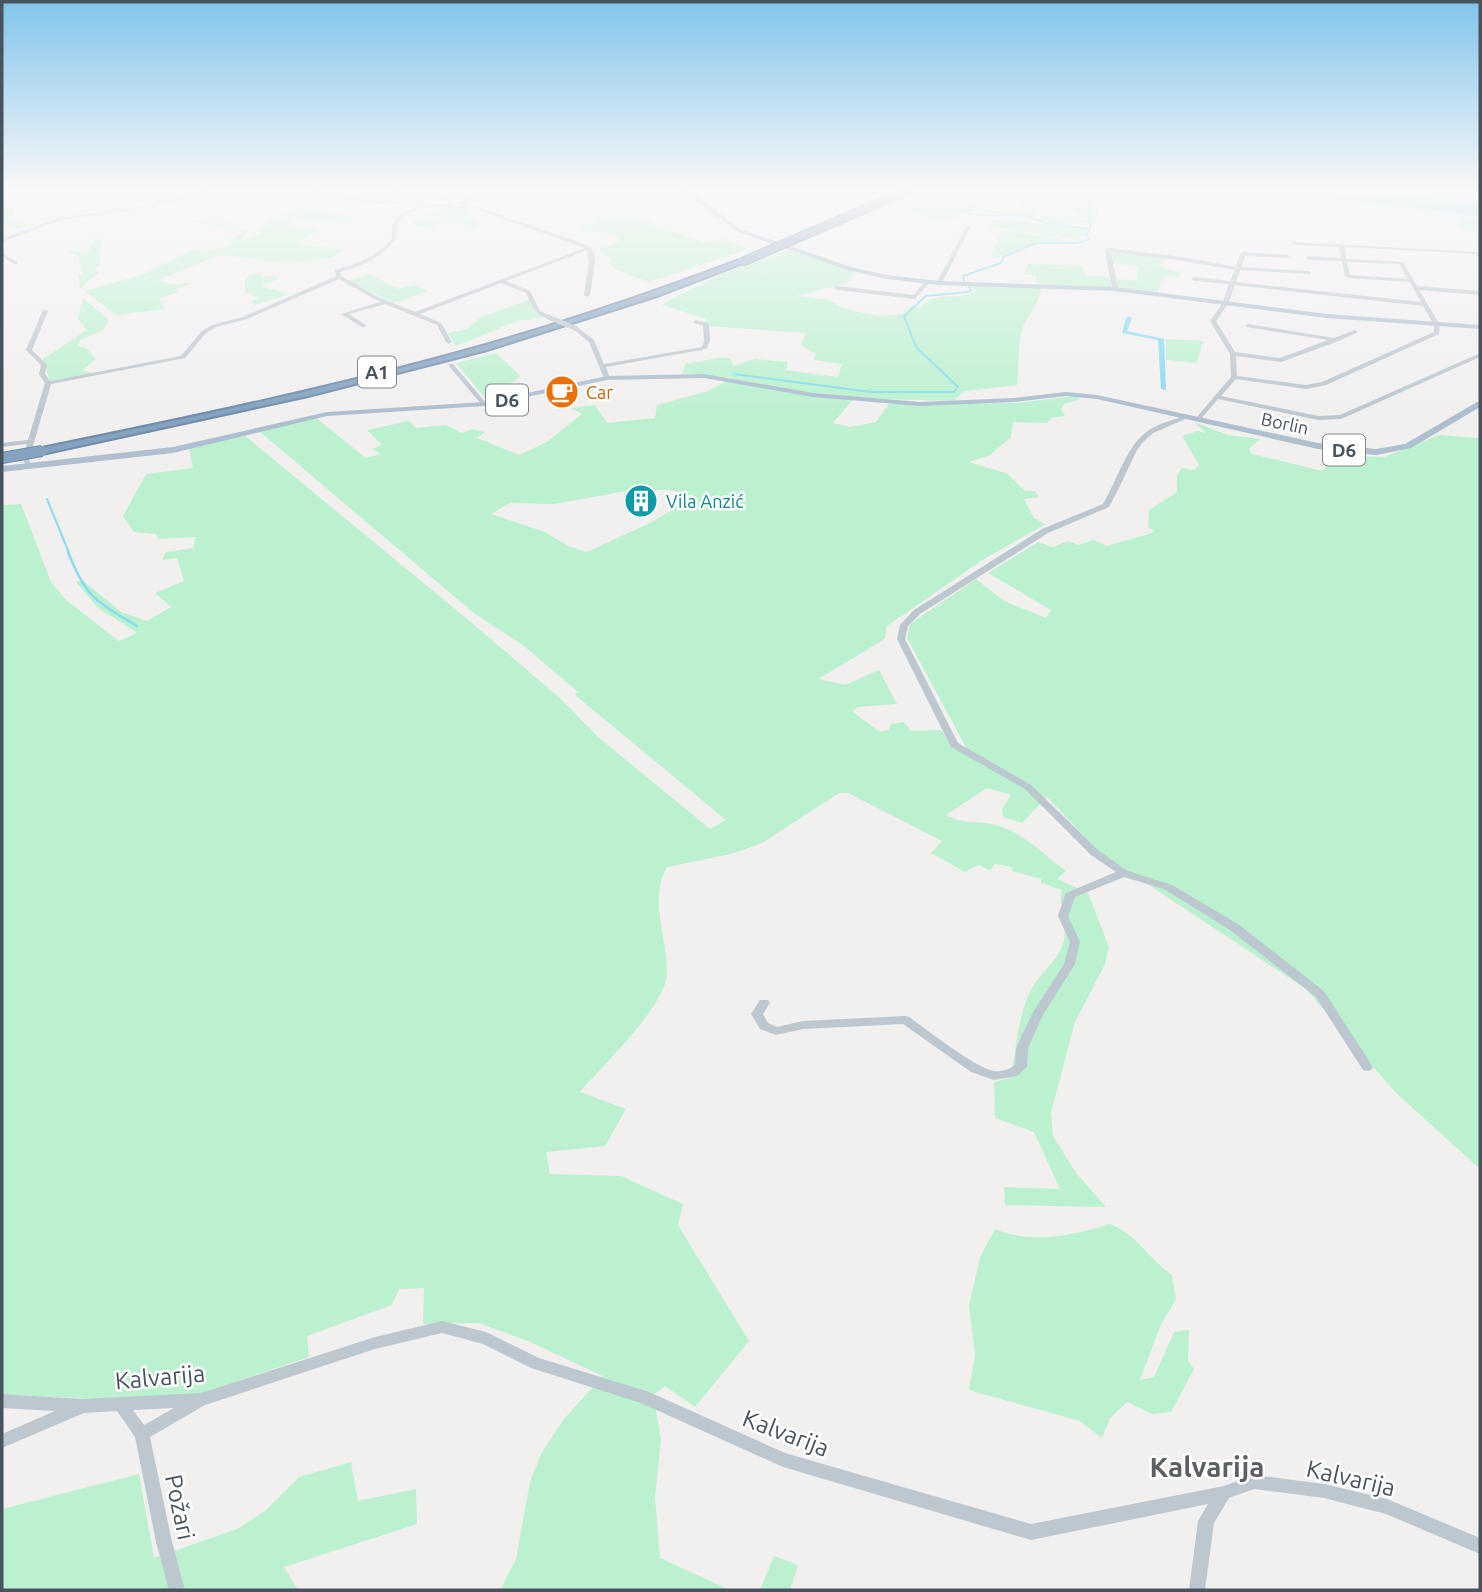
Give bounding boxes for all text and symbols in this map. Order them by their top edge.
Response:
road number: A1 [358,356,396,388]
cafe icon: Car [543,373,581,411]
place label: Car [586,382,613,402]
road number: D6 [486,384,528,416]
street label: Borlin [1259,408,1311,438]
road number: D6 [1323,435,1365,466]
building icon: Vila Anzić [622,482,660,520]
place label: Vila Anzić [666,491,744,511]
street label: Kalvarija [114,1360,206,1394]
street label: Kalvarija [739,1404,833,1462]
district label: Kalvarija [1150,1451,1264,1482]
street label: Kalvarija [1304,1455,1398,1501]
street label: Požari [160,1472,200,1542]

